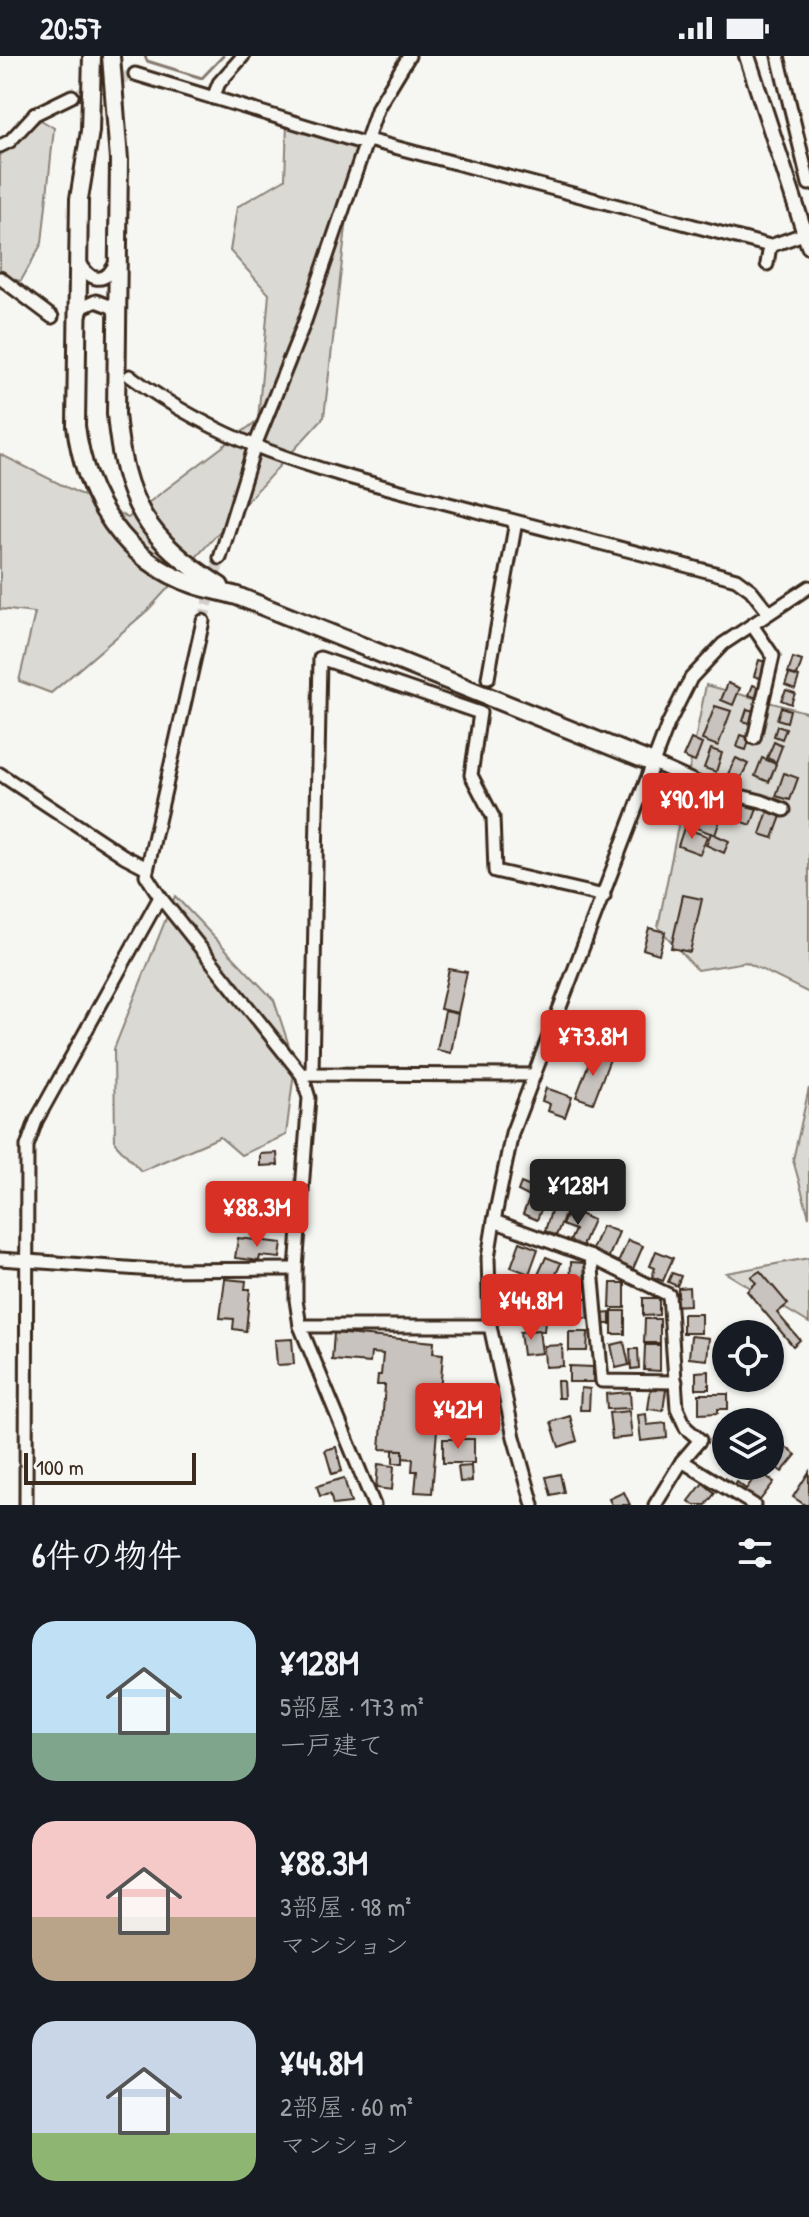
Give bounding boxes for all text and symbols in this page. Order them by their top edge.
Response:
text: 20:57 [40,8,102,48]
pin: ¥90.1M [627,773,757,841]
text: ¥90.1M [660,781,724,816]
pin: ¥73.8M [528,1010,658,1078]
text: ¥73.8M [559,1018,627,1053]
pin: ¥128M [522,1159,634,1227]
text: ¥128M [548,1167,608,1202]
pin: ¥88.3M [192,1181,322,1249]
text: ¥88.3M [223,1189,291,1224]
pin: ¥44.8M [466,1274,596,1342]
text: ¥44.8M [499,1282,563,1317]
map controls [712,1320,784,1480]
button: locate [712,1320,784,1392]
pin: ¥42M [411,1383,505,1451]
text: ¥42M [433,1391,483,1426]
button: layers [712,1408,784,1480]
scale bar [24,1449,196,1485]
text: 100 m [36,1452,84,1482]
icon: filters [733,1531,777,1575]
text: 6件の物件 [32,1532,182,1578]
text: ¥128M [280,1640,359,1686]
icon: home [96,1653,192,1749]
text: 5部屋 · 173 m² [280,1689,424,1724]
text: 一戸建て [280,1727,384,1762]
text: ¥88.3M [280,1840,368,1886]
icon: home [96,1853,192,1949]
text: 3部屋 · 98 m² [280,1889,411,1924]
text: マンション [280,1927,409,1962]
text: ¥44.8M [280,2040,364,2086]
icon: home [96,2053,192,2149]
text: 2部屋 · 60 m² [280,2089,413,2124]
text: マンション [280,2127,409,2162]

